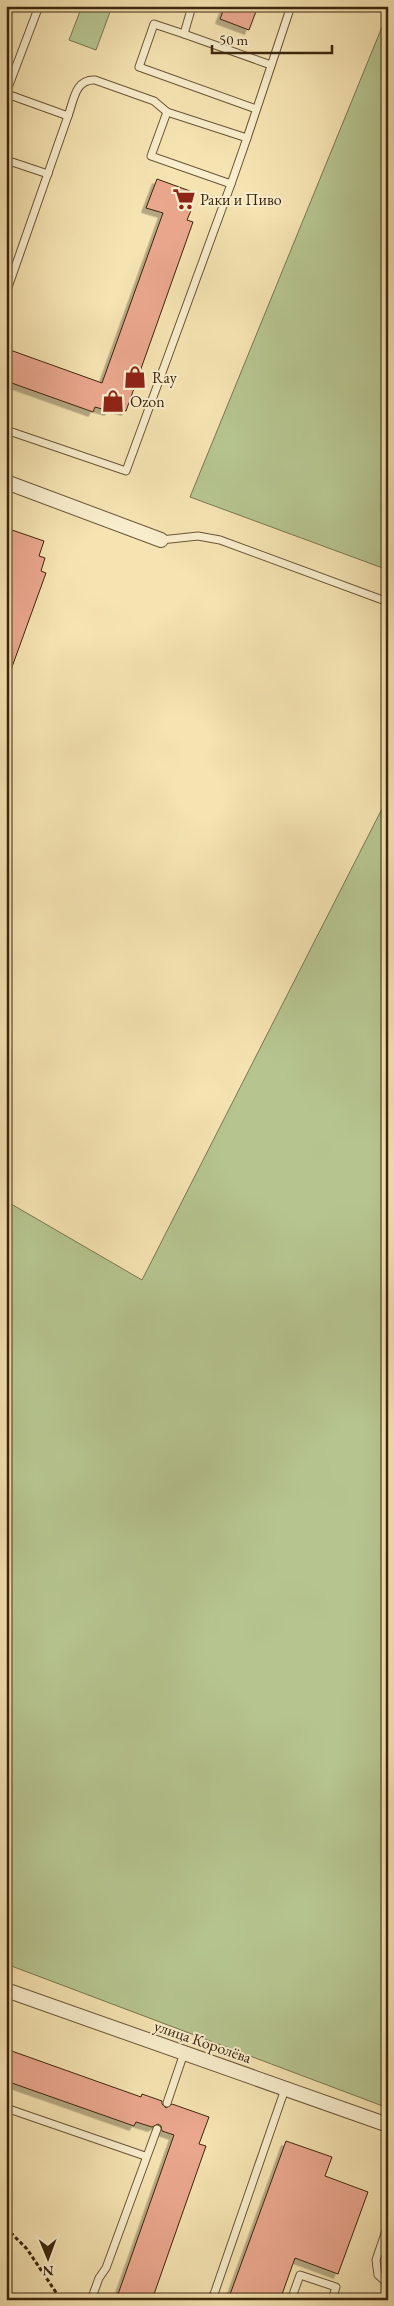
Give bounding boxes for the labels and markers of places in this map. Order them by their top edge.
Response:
supermarket icon: Раки и Пиво [171,186,197,212]
place label: Раки и Пиво [200,189,282,210]
shop icon: Ray [122,364,148,390]
place label: Ray [152,367,178,388]
shop icon: Ozon [100,388,126,414]
place label: Ozon [130,391,165,412]

